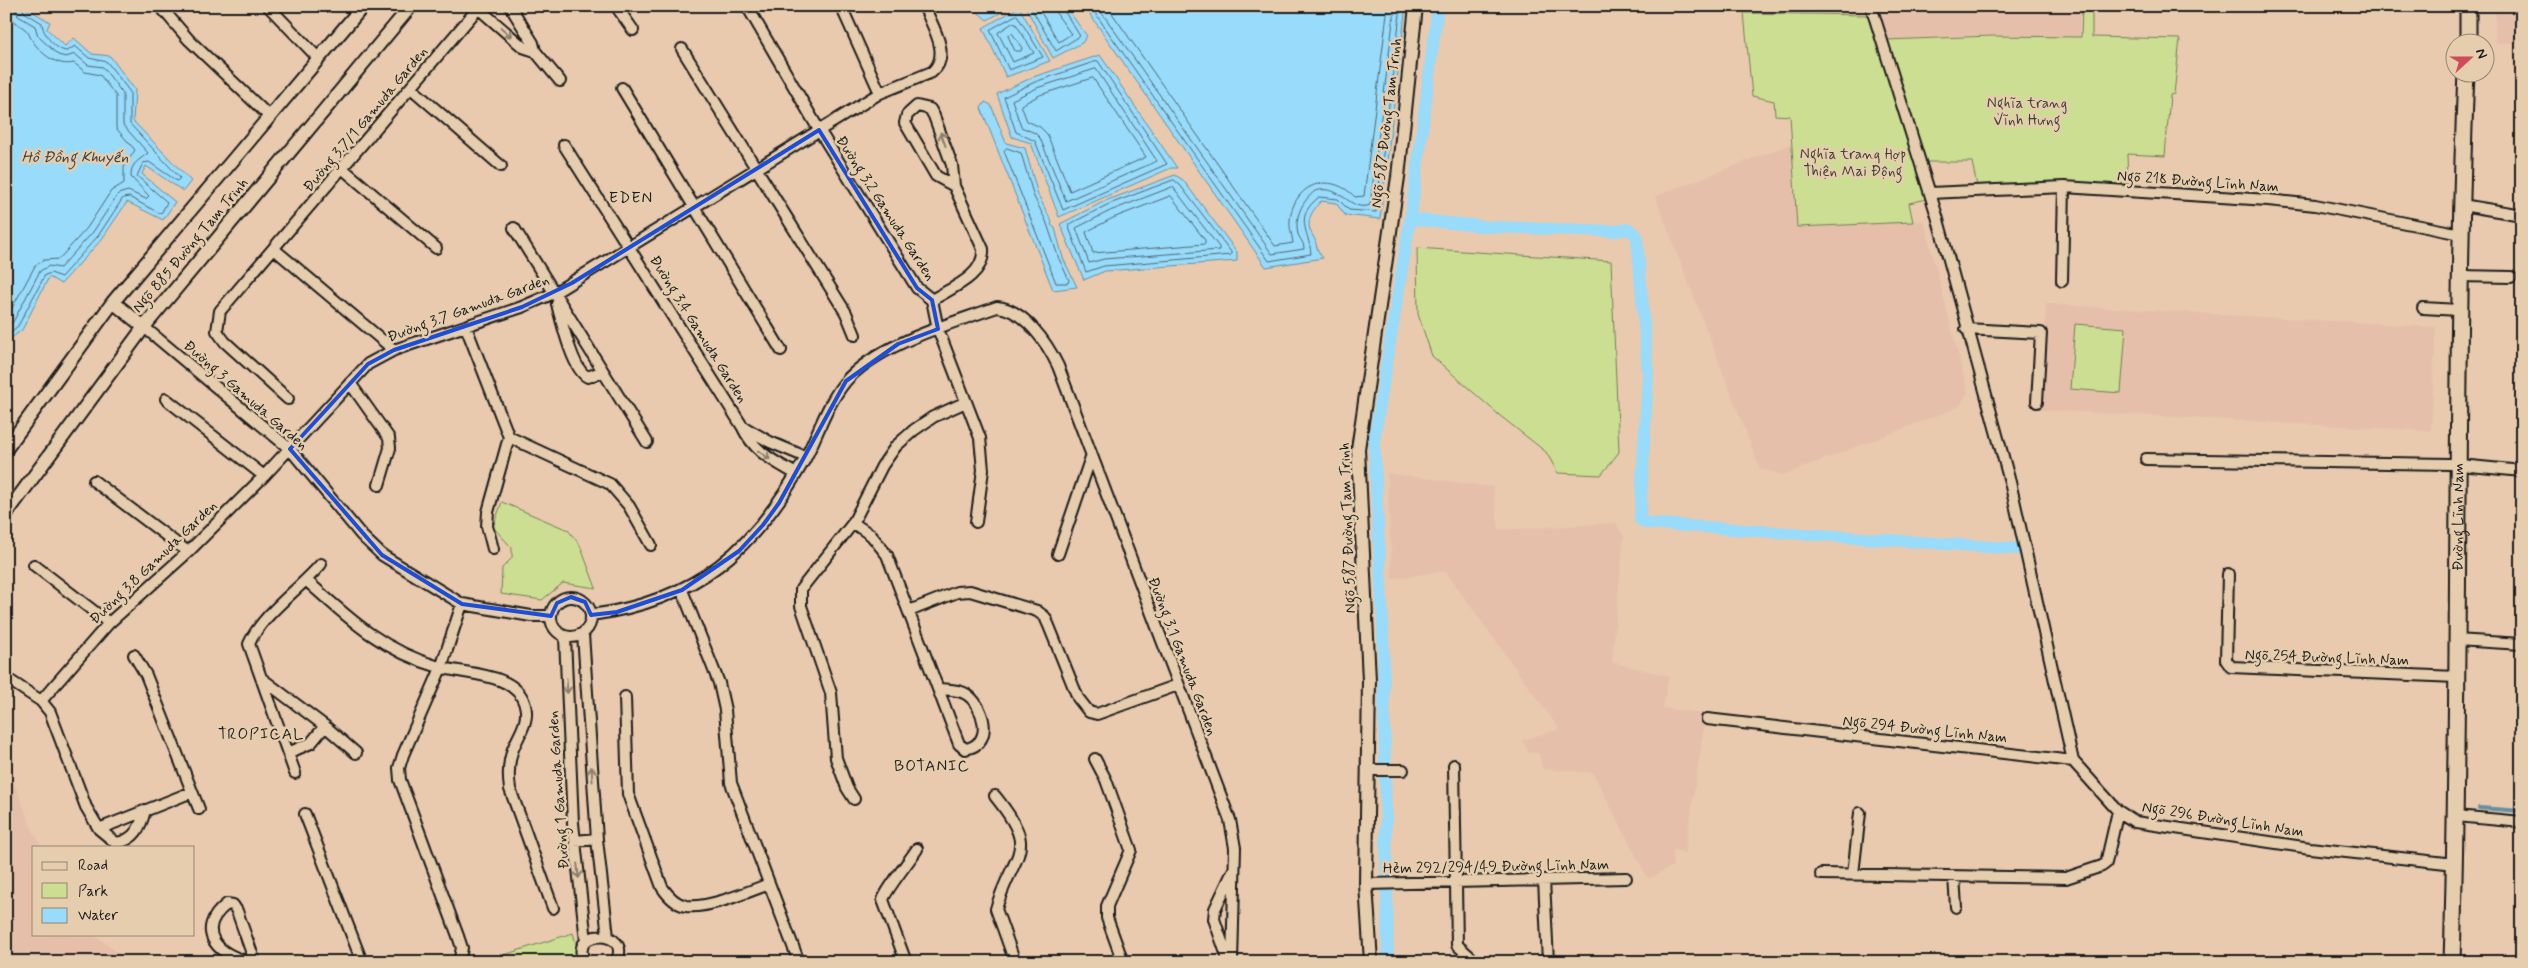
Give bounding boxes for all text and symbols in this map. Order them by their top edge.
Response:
one-way arrow [499,26,512,38]
north arrow [2446,32,2496,82]
street label: Ngõ 587 Đường Tam Trinh [1367,37,1408,209]
street label: Đường 3.7/1 Gamuda Garden [299,43,433,197]
text: N [2471,46,2491,61]
park label: Nghĩa trang Vĩnh Hưng [1987,94,2067,132]
street label: Đường 3.2 Gamuda Garden [830,132,940,285]
one-way arrow [938,132,947,148]
park label: Nghĩa trang Hợp Thiện Mai Động [1800,145,1906,183]
water label: Hồ Đồng Khuyến [21,147,129,170]
street label: Ngõ 218 Đường Lĩnh Nam [2116,166,2280,199]
street label: Ngõ 885 Đường Tam Trinh [128,174,254,318]
district label: EDEN [609,188,653,209]
street label: Đường 3.4 Gamuda Garden [644,252,752,408]
street label: Đường 3.7 Gamuda Garden [385,270,552,349]
street label: Đường 3 Gamuda Garden [178,336,312,456]
street label: Ngõ 587 Đường Tam Trinh [1335,442,1362,614]
one-way arrow [757,450,771,460]
street label: Đường Lĩnh Nam [2449,463,2470,571]
street label: Đường 3.8 Gamuda Garden [86,496,223,630]
street label: Đường 3.1 Gamuda Garden [1142,574,1222,739]
street label: Ngõ 254 Đường Lĩnh Nam [2244,645,2409,672]
one-way arrow [562,677,572,693]
street label: Đường 1 Gamuda Garden [543,710,576,870]
street label: Ngõ 294 Đường Lĩnh Nam [1842,711,2008,750]
district label: TROPICAL [218,724,304,745]
district label: BOTANIC [894,756,970,777]
one-way arrow [588,766,597,782]
street label: Ngõ 296 Đường Lĩnh Nam [2140,797,2305,844]
legend [32,846,195,936]
street label: Hẻm 292/294/49 Đường Lĩnh Nam [1383,855,1609,880]
text: Road [78,856,108,876]
one-way arrow [573,863,583,879]
text: Park [78,882,108,902]
text: Water [78,906,118,926]

